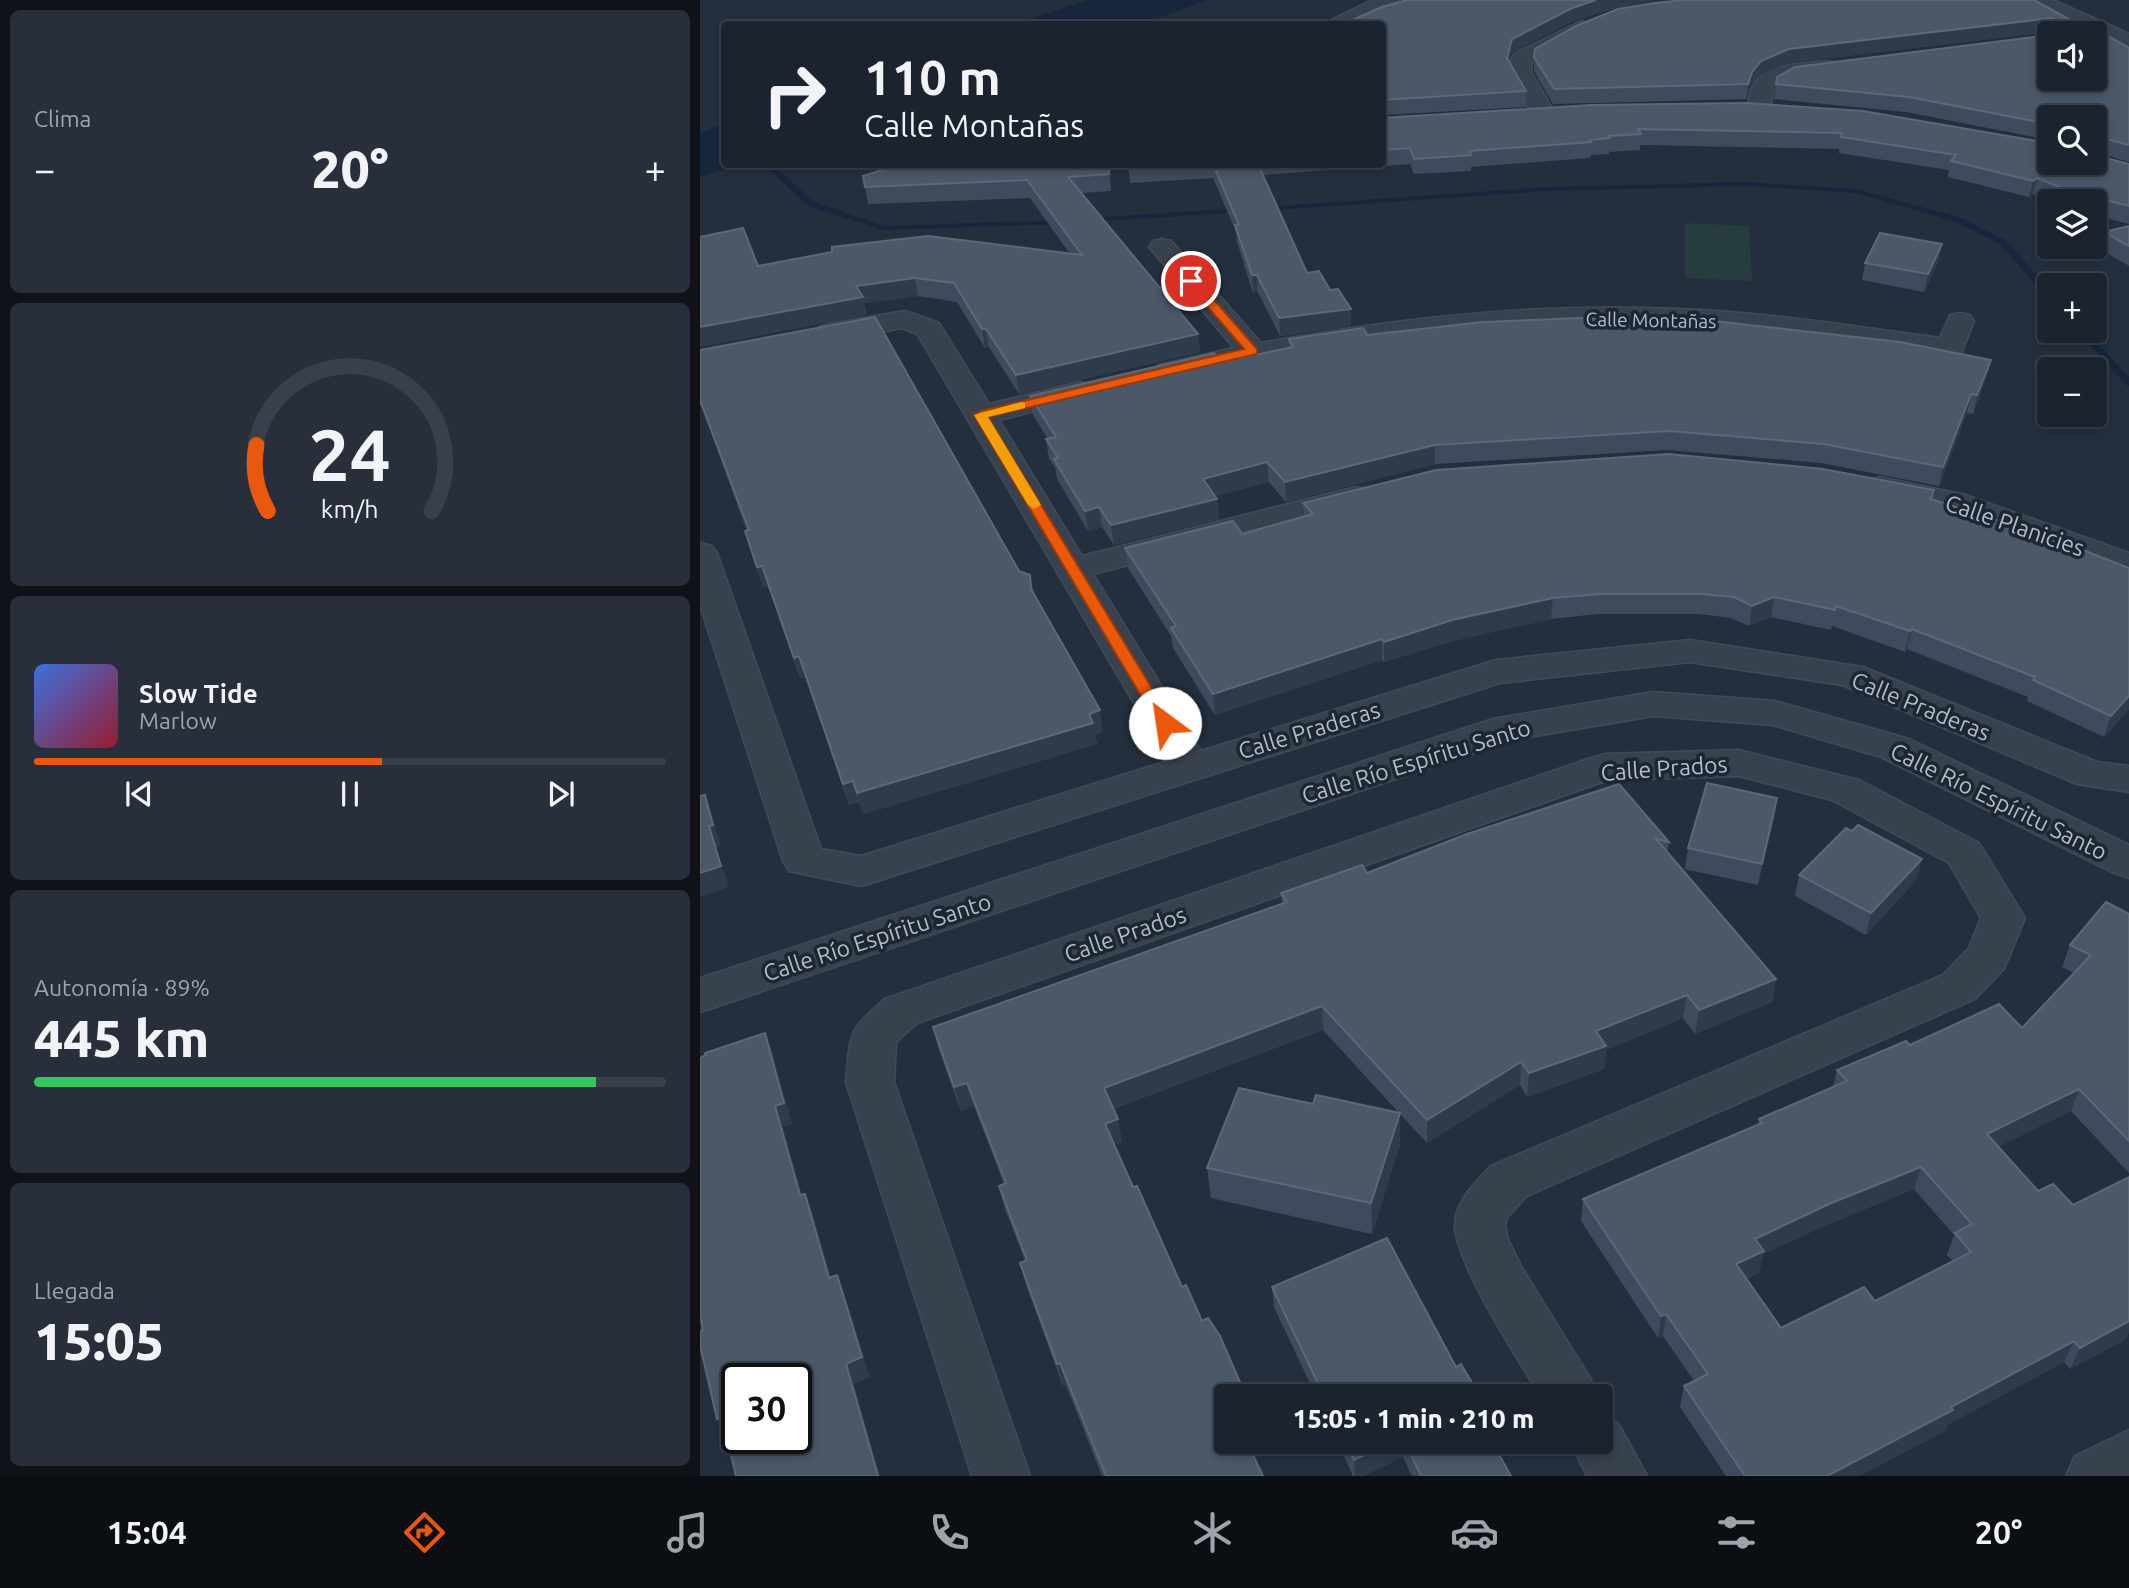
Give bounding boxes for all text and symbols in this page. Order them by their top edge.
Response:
map controls [2037,21,2107,427]
button: sound [2037,21,2107,91]
icon: right [749,49,840,140]
text: 110 m [864,49,1001,104]
button: search [2037,105,2107,175]
text: Clima [34,106,91,131]
text: Calle Montañas [864,107,1084,143]
text: 20° [311,140,389,198]
text: − [34,148,55,190]
text: + [645,148,666,190]
button: layers [2037,189,2107,259]
pin [1161,251,1221,311]
icon: arrive [1172,262,1210,300]
button: + [2037,273,2107,343]
street label: Calle Montañas [1585,308,1717,332]
button: − [2037,357,2107,427]
text: 24 [309,413,391,495]
street label: Calle Planicies [1942,490,2088,560]
text: km/h [321,495,379,523]
street label: Calle Praderas [1848,667,1994,745]
text: Slow Tide [139,679,258,708]
position arrow [1128,686,1202,760]
street label: Calle Praderas [1235,697,1383,763]
text: Marlow [139,708,217,733]
street label: Calle Río Espíritu Santo [1299,714,1533,808]
street label: Calle Río Espíritu Santo [1887,738,2111,864]
street label: Calle Prados [1600,751,1728,785]
icon: previous [120,775,158,813]
icon: pause [331,775,369,813]
icon: next [542,775,580,813]
street label: Calle Río Espíritu Santo [760,888,994,986]
street label: Calle Prados [1061,901,1189,967]
text: Autonomía · 89% [34,975,210,1000]
text: 445 km [34,1009,209,1067]
text: Llegada [34,1278,115,1303]
text: 15:05 [34,1312,164,1370]
speed limit sign: 30 [721,1363,812,1454]
text: 15:05 · 1 min · 210 m [1293,1404,1534,1433]
icon: directions [400,1508,449,1557]
icon: music [663,1508,712,1557]
icon: phone [925,1508,974,1557]
icon: climate [1188,1508,1237,1557]
icon: car [1450,1508,1499,1557]
icon: filters [1712,1508,1761,1557]
text: 15:04 [107,1514,187,1550]
text: 20° [1975,1514,2022,1550]

